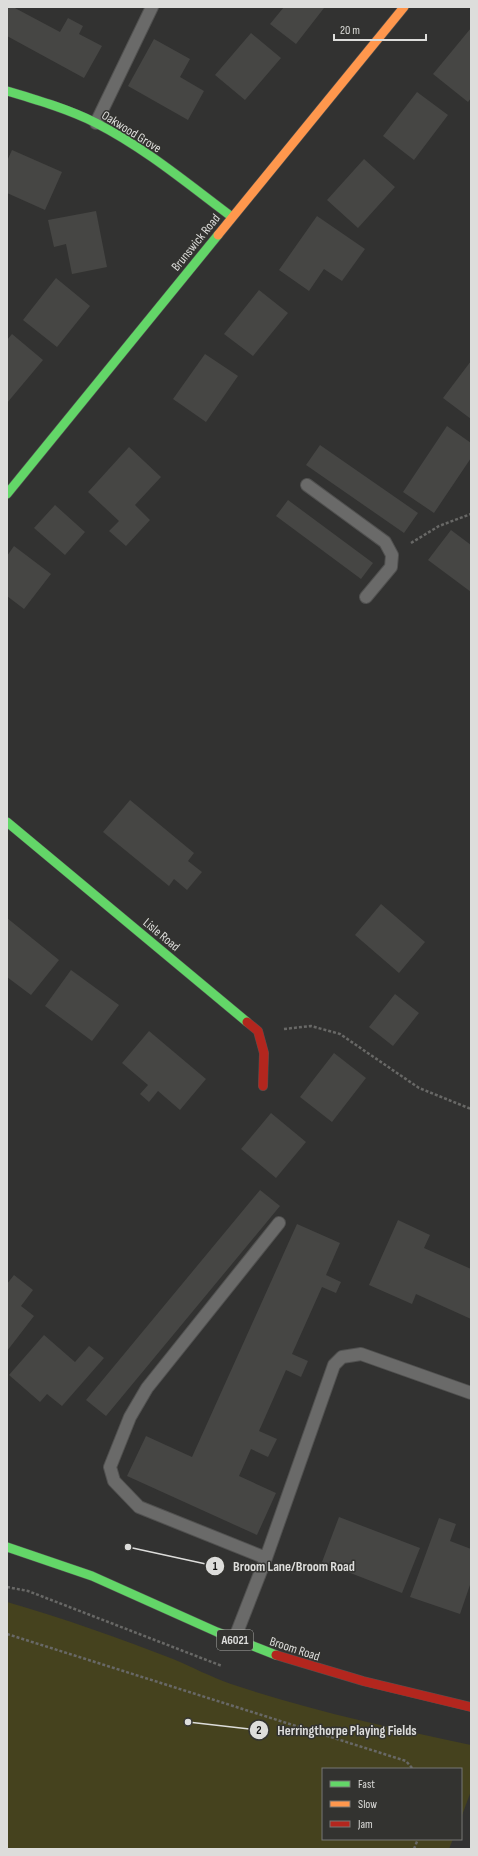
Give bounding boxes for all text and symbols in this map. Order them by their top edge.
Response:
scale bar [334,16,426,42]
text: 20 m [340,23,360,38]
street label: Oakwood Grove [99,107,164,156]
street label: Brunswick Road [168,211,224,274]
street label: Lisle Road [140,915,183,955]
callout: Broom Lane/Broom Road [205,1553,363,1579]
text: Broom Lane/Broom Road [233,1558,355,1575]
text: 1 [213,1559,218,1574]
road number: A6021 [217,1630,253,1650]
street label: Broom Road [267,1633,322,1665]
callout: Herringthorpe Playing Fields [249,1717,424,1743]
text: Herringthorpe Playing Fields [277,1722,417,1739]
text: 2 [256,1723,262,1738]
legend [322,1768,462,1840]
text: Fast [358,1777,375,1792]
text: Slow [358,1797,377,1812]
text: Jam [357,1817,373,1832]

